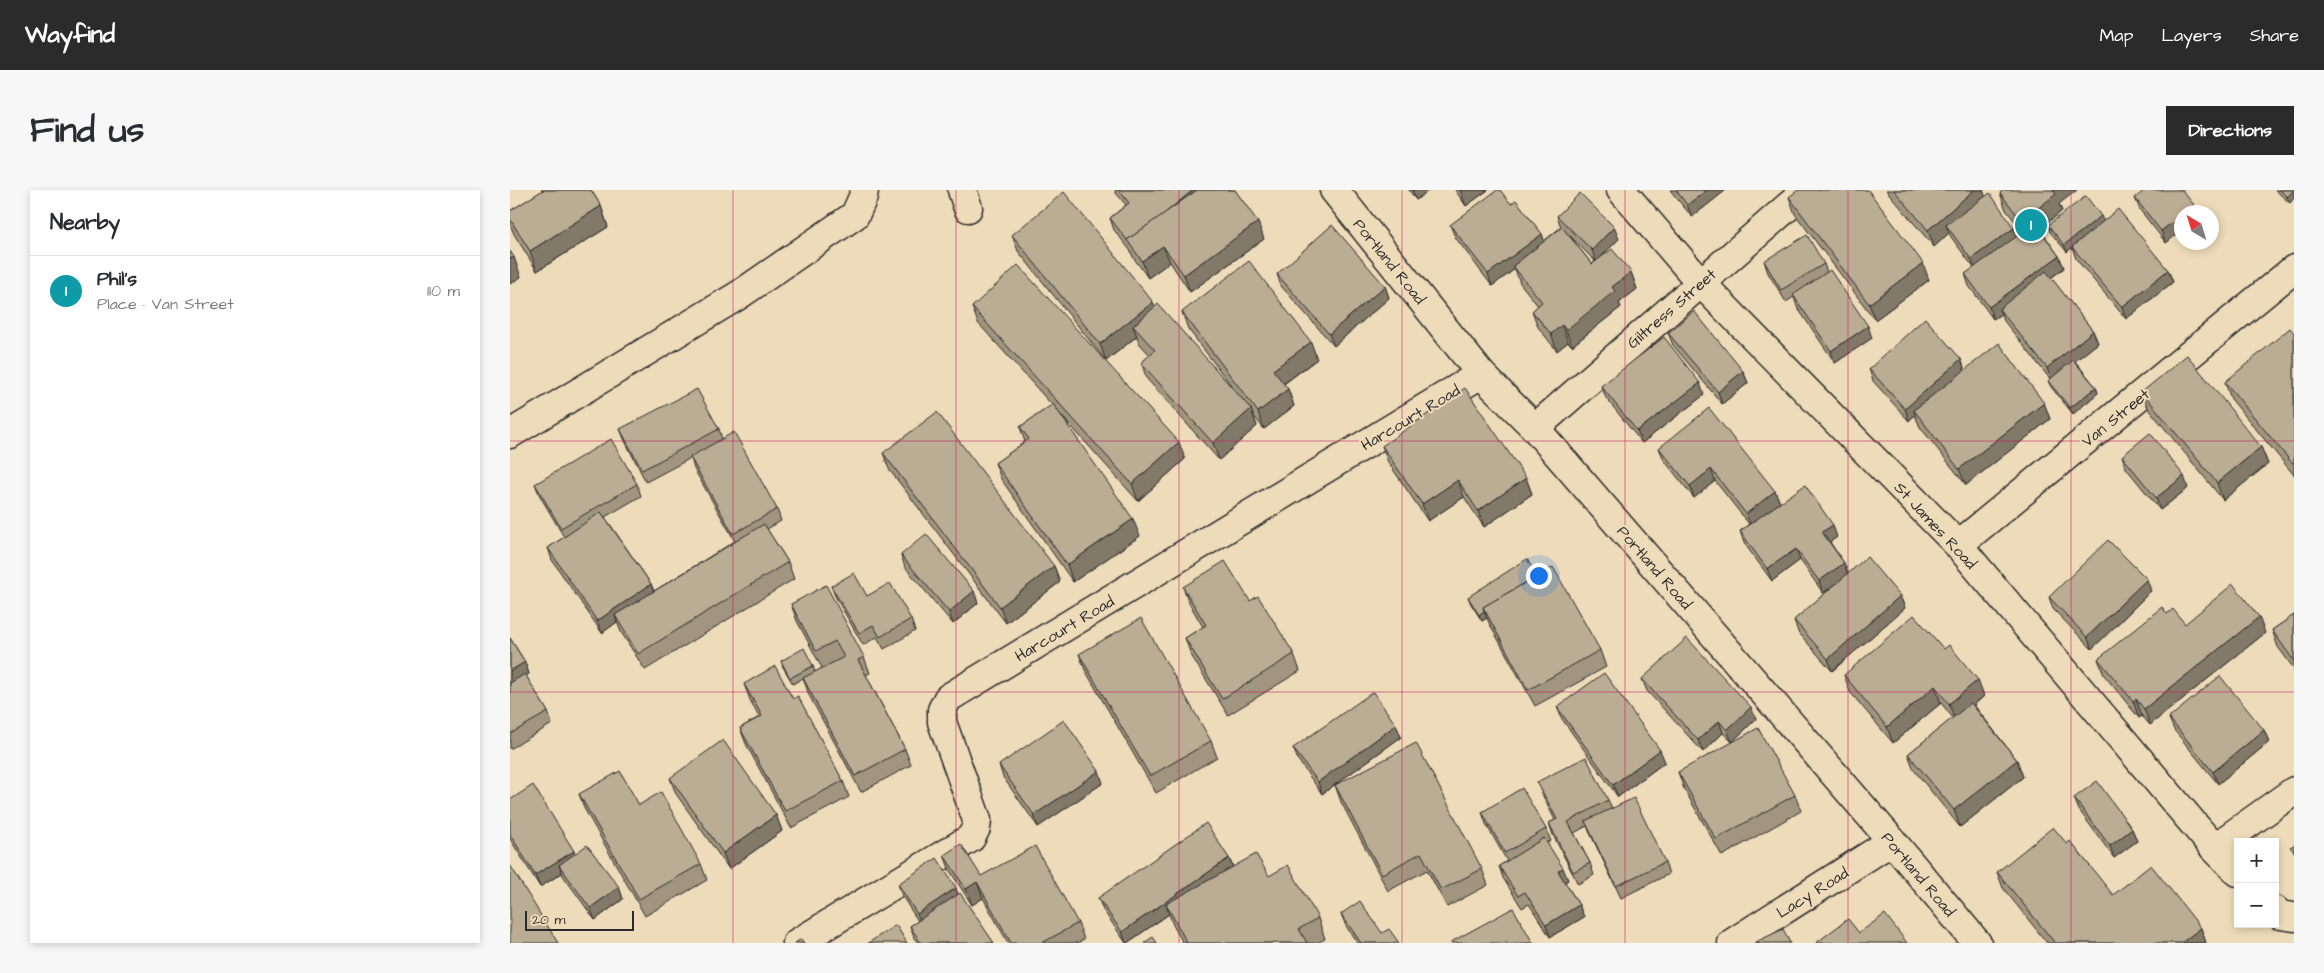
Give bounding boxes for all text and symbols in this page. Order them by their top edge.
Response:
text: Wayfind [25,18,115,52]
text: Map [2099,23,2133,48]
text: Layers [2161,23,2222,48]
text: Share [2250,23,2299,48]
text: Find us [30,106,144,155]
button: Directions [2166,106,2294,155]
north arrow [2174,205,2219,250]
pin: 1 [2015,206,2047,244]
text: Nearby [50,208,120,237]
street label: Portland Road [1348,214,1431,309]
street label: Giltress Street [1622,263,1721,354]
text: Phil's [97,266,137,293]
text: 1 [65,280,67,302]
text: 110 m [427,280,460,302]
text: Place · Van Street [97,293,234,315]
street label: Harcourt Road [1357,379,1464,456]
street label: Van Street [2077,383,2155,452]
street label: St James Road [1889,477,1982,574]
street label: Portland Road [1612,521,1697,614]
your location [1526,563,1552,589]
street label: Harcourt Road [1011,590,1118,667]
street label: Portland Road [1876,828,1960,922]
map controls [2234,838,2279,928]
button: + [2234,838,2279,883]
street label: Lacy Road [1772,862,1853,925]
button: − [2234,883,2279,928]
scale bar [525,908,634,931]
text: 20 m [532,910,565,930]

